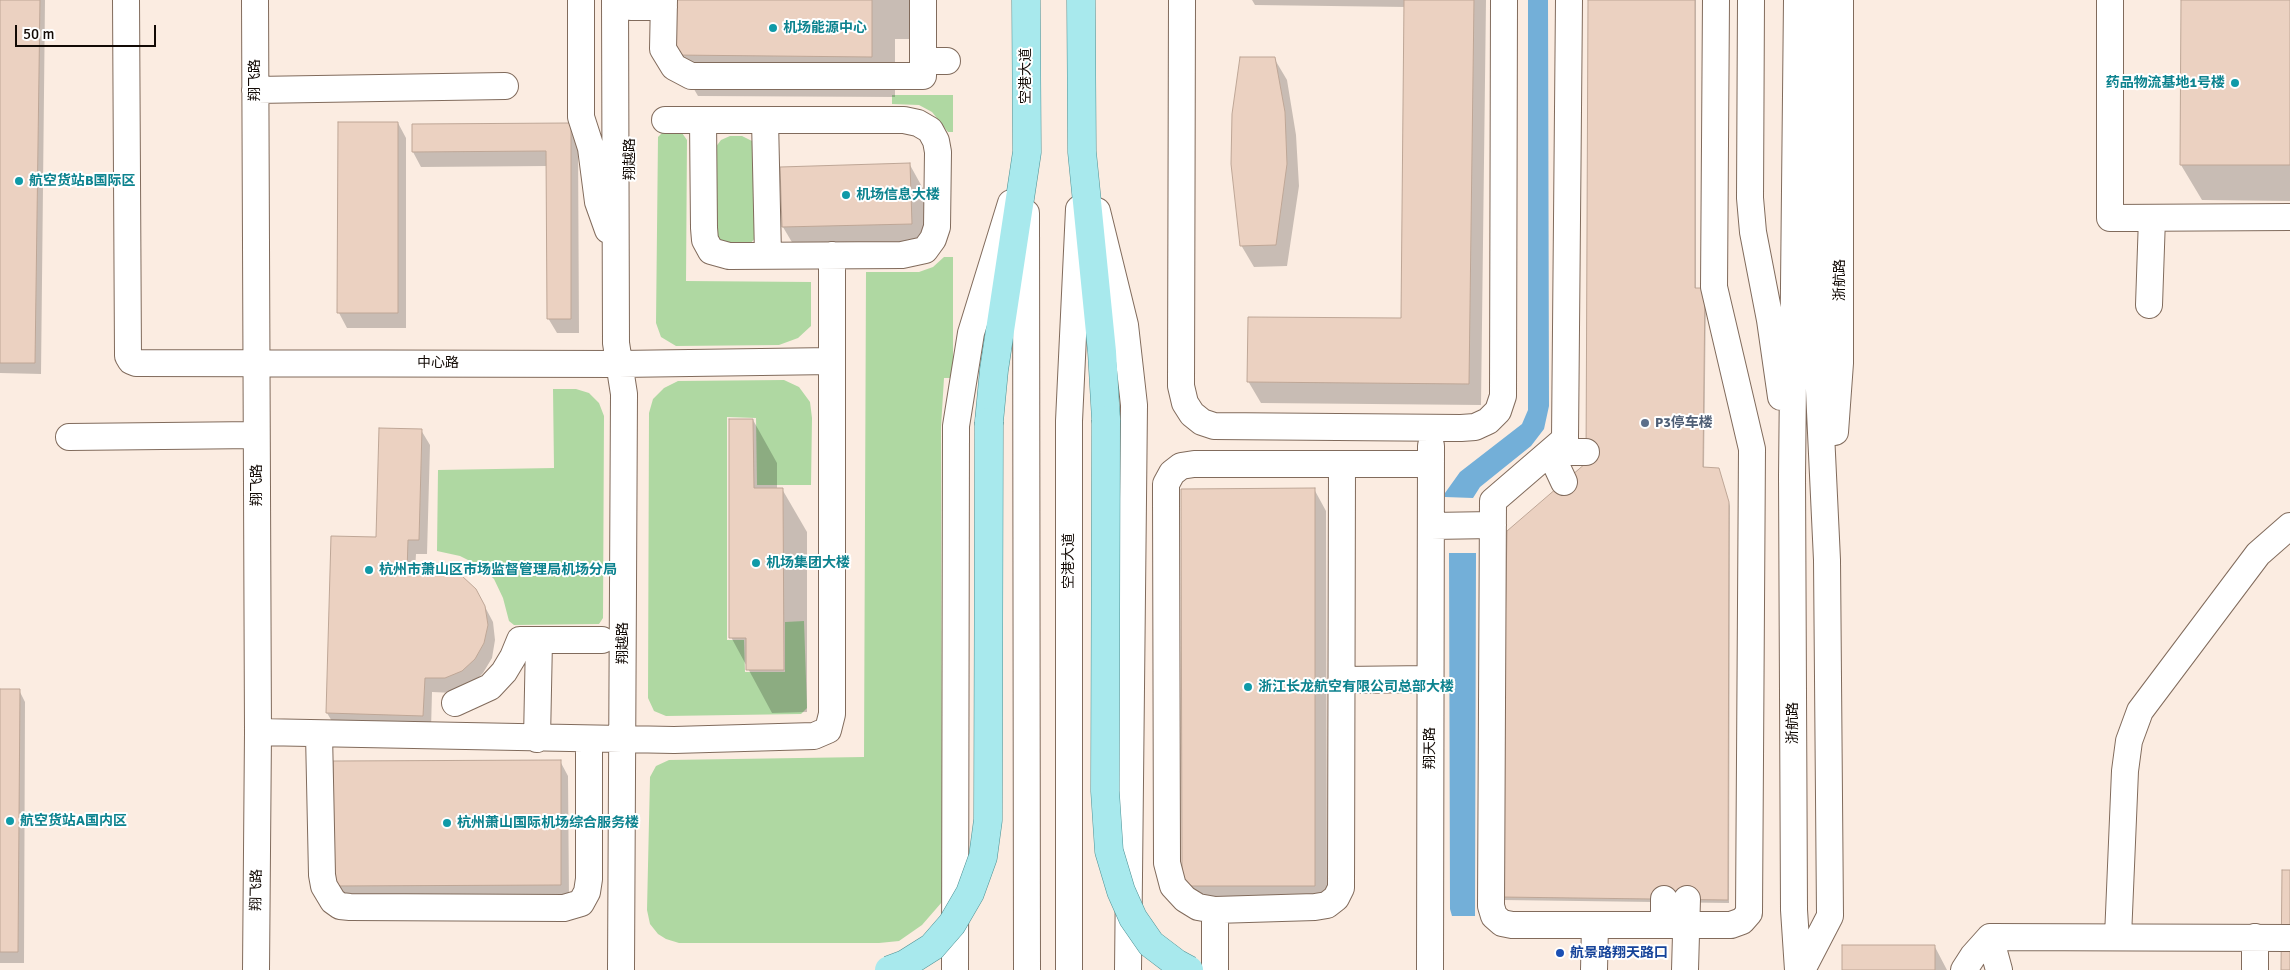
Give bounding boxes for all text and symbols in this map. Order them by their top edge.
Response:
scale bar [18,15,159,47]
place label: 机场能源中心 [783,20,867,36]
marker: 机场能源中心 [767,22,779,34]
text: 50 m [23,25,54,43]
street label: 空港大道 [1018,48,1034,104]
street label: 翔飞路 [247,59,263,101]
place label: 药品物流基地1号楼 [2105,75,2225,91]
marker: 药品物流基地1号楼 [2229,77,2241,89]
street label: 翔越路 [622,138,638,180]
place label: 航空货站B国际区 [29,173,136,189]
marker: 航空货站B国际区 [13,175,25,187]
place label: 机场信息大楼 [856,187,940,203]
marker: 机场信息大楼 [840,189,852,201]
street label: 浙航路 [1832,259,1848,301]
street label: 中心路 [417,355,459,371]
place label: P3停车楼 [1655,415,1713,431]
marker: P3停车楼 [1639,417,1651,429]
street label: 翔飞路 [249,464,265,506]
street label: 空港大道 [1061,533,1077,589]
place label: 机场集团大楼 [766,555,850,571]
marker: 机场集团大楼 [750,557,762,569]
place label: 杭州市萧山区市场监督管理局机场分局 [379,562,617,578]
marker: 杭州市萧山区市场监督管理局机场分局 [363,564,375,576]
street label: 翔越路 [615,622,631,664]
place label: 浙江长龙航空有限公司总部大楼 [1258,679,1454,695]
marker: 浙江长龙航空有限公司总部大楼 [1242,681,1254,693]
street label: 浙航路 [1785,702,1801,744]
street label: 翔天路 [1422,727,1438,769]
place label: 航空货站A国内区 [20,813,127,829]
marker: 航空货站A国内区 [4,815,16,827]
place label: 杭州萧山国际机场综合服务楼 [457,815,639,831]
marker: 杭州萧山国际机场综合服务楼 [441,817,453,829]
street label: 翔飞路 [248,869,266,911]
place label: 航景路翔天路口 [1570,945,1668,961]
marker: 航景路翔天路口 [1554,947,1566,959]

